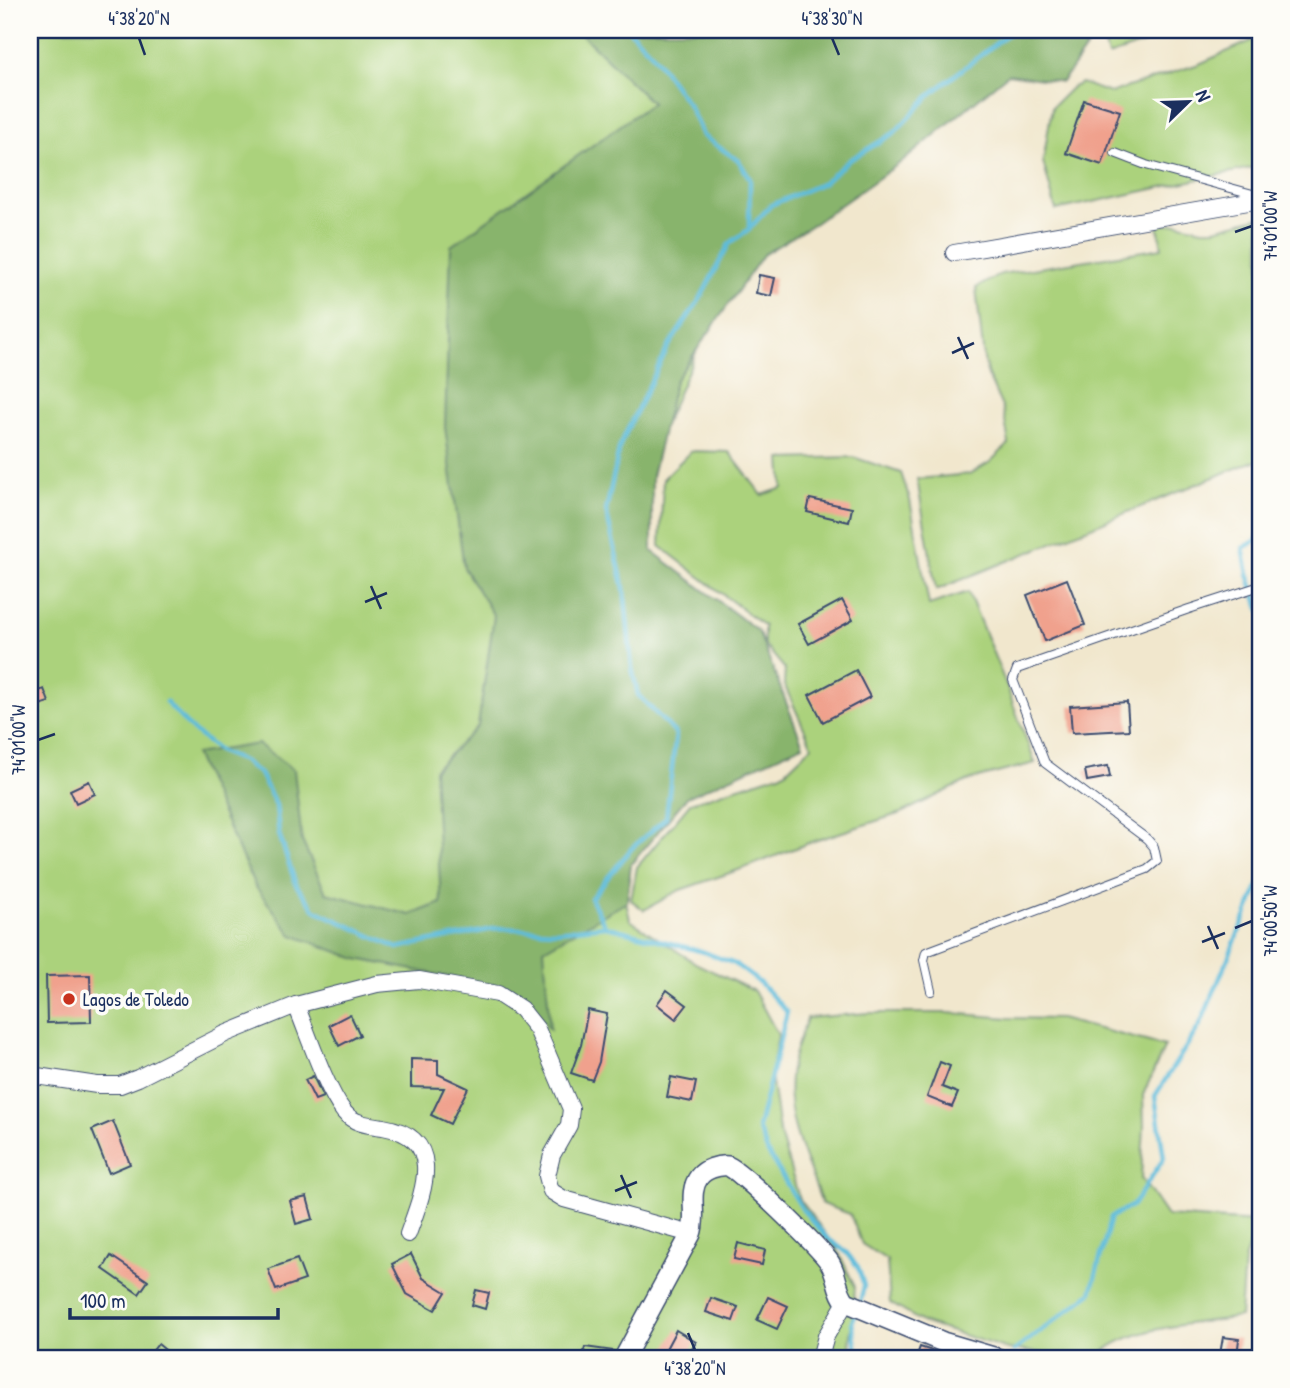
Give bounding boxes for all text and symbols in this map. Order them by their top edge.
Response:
text: 4°38'20"N [108,6,170,31]
text: 4°38'30"N [802,6,862,31]
north arrow [1154,66,1224,136]
text: N [1190,86,1218,105]
text: 74°01'00"W [1258,191,1283,261]
text: 74°01'00"W [6,705,31,775]
text: 74°00'50"W [1258,885,1283,957]
place label: Lagos de Toledo [83,986,189,1012]
marker: Lagos de Toledo [61,991,77,1007]
scale bar [70,1276,278,1320]
text: 100 m [80,1286,126,1315]
text: 4°38'20"N [664,1356,726,1381]

